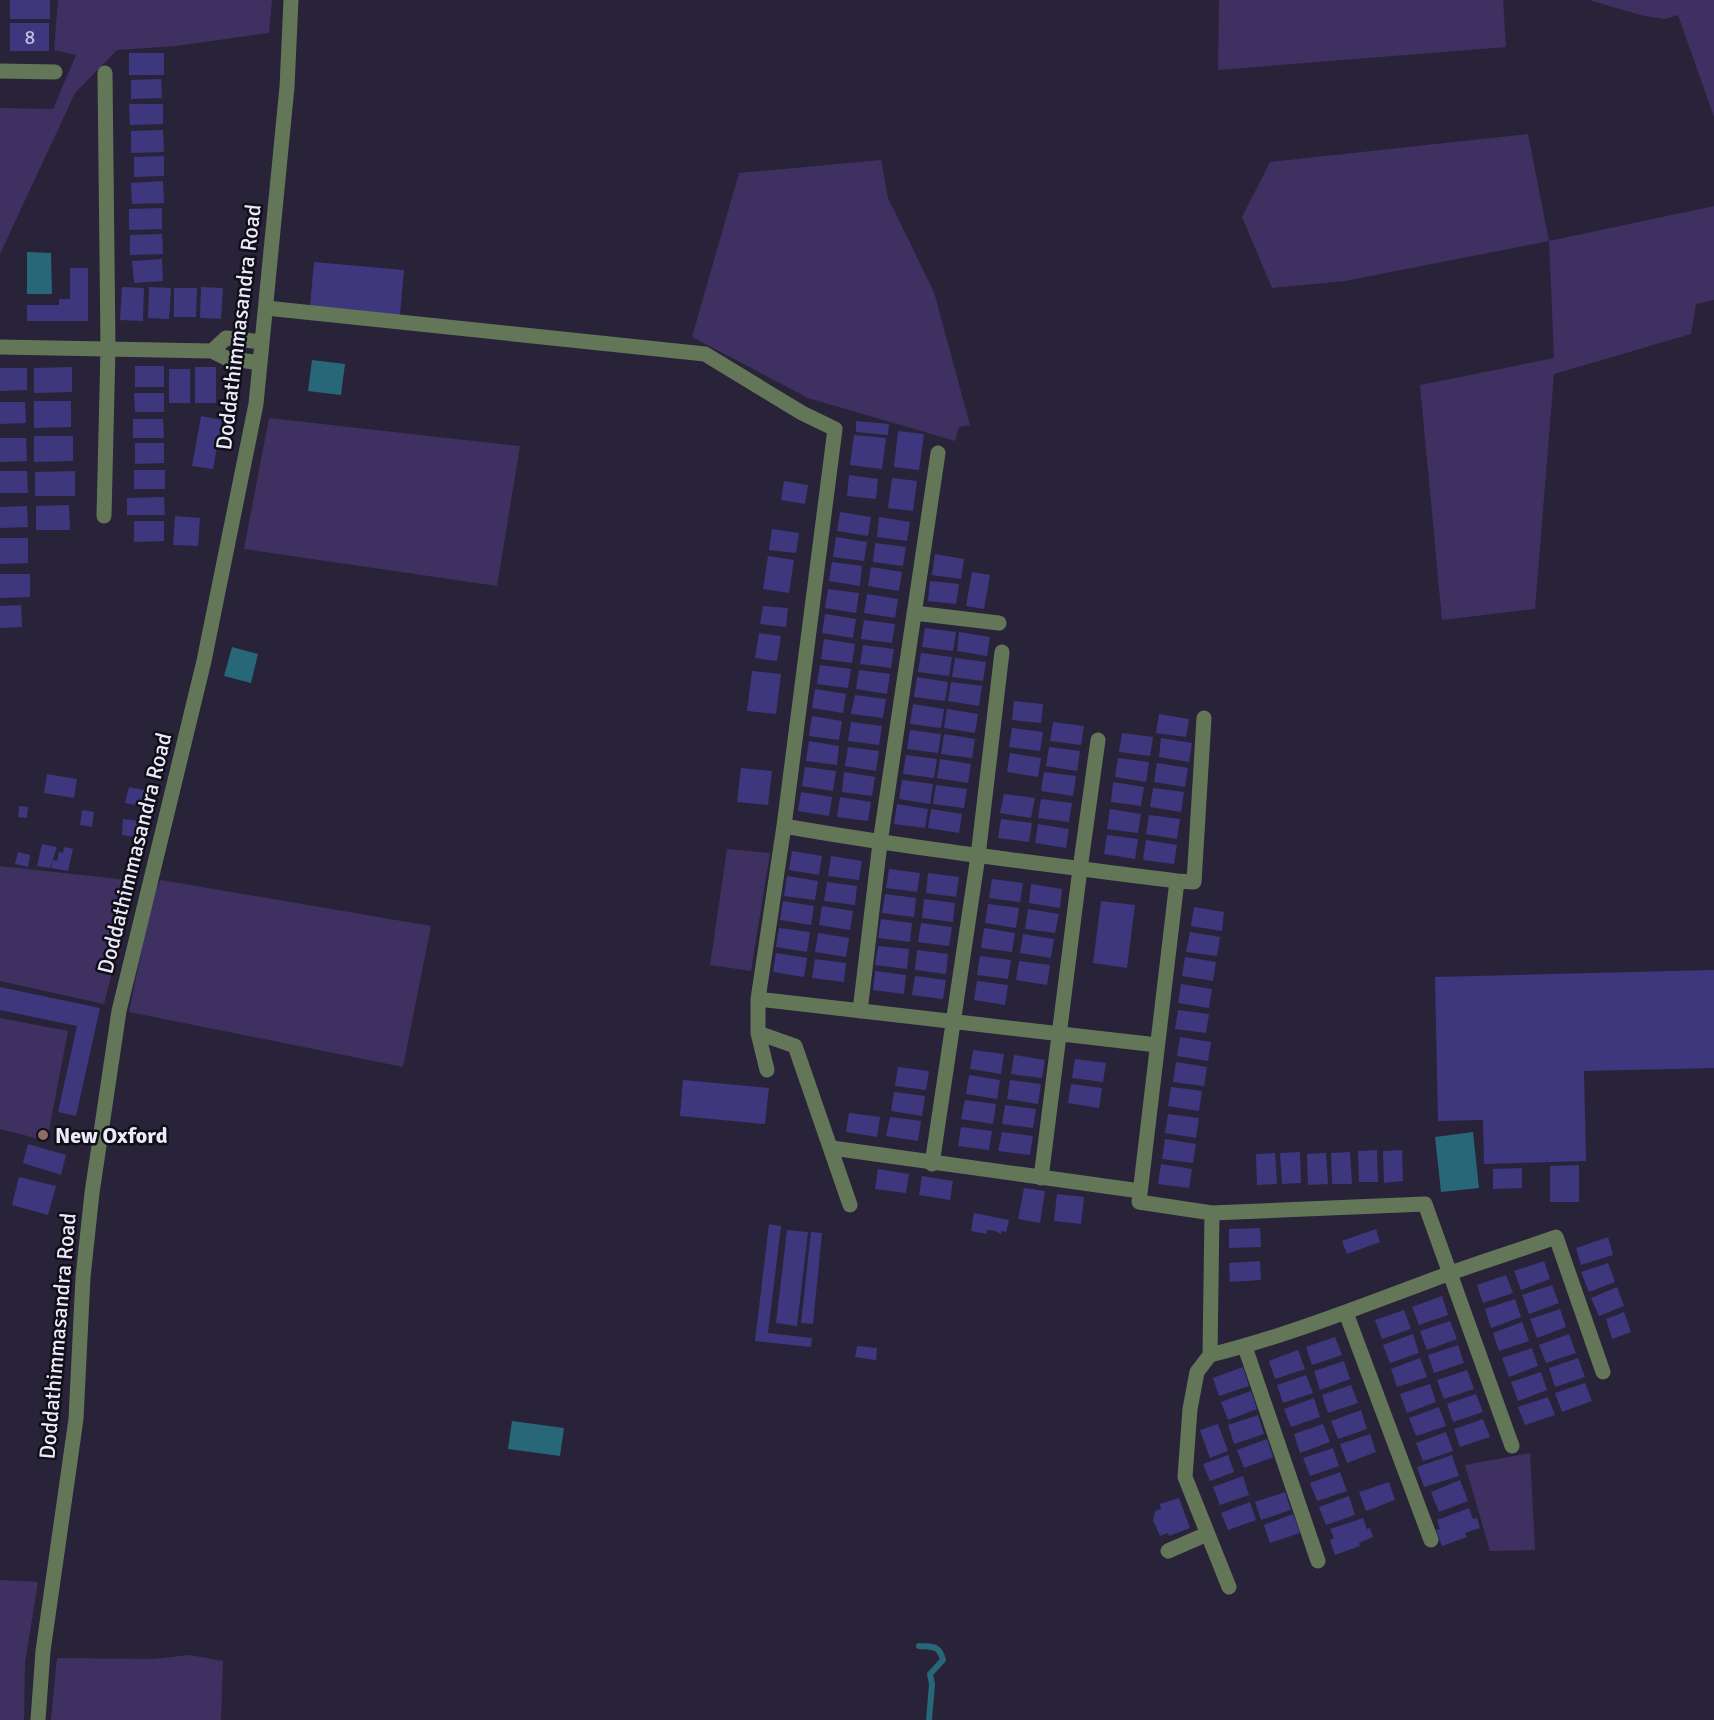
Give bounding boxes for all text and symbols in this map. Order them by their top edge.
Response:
house number: 8 [25,25,35,50]
street label: Doddathimmasandra Road [210,203,267,451]
street label: Doddathimmasandra Road [91,730,177,976]
place label: New Oxford [55,1122,168,1149]
marker: New Oxford [36,1128,50,1142]
street label: Doddathimmasandra Road [33,1212,82,1460]

